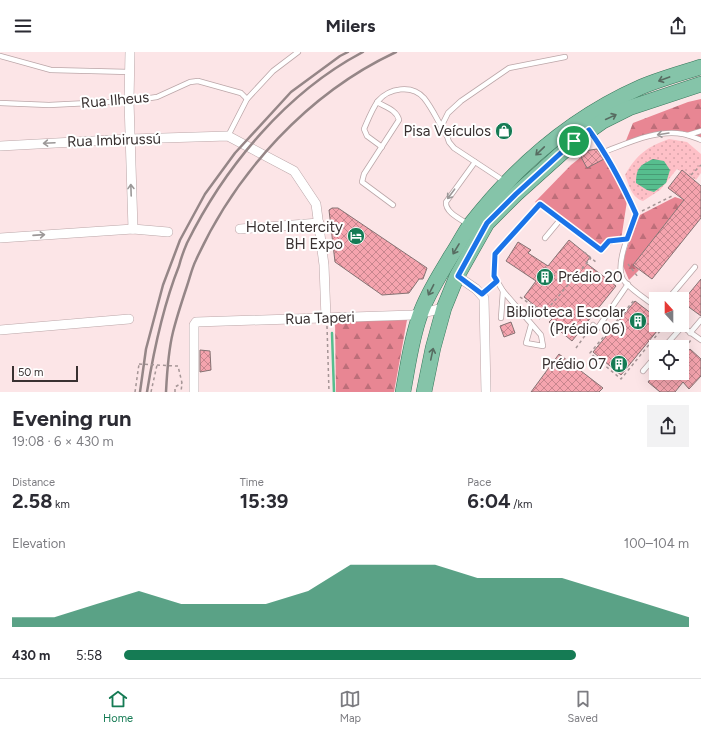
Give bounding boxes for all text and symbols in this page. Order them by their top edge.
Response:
icon: menu [12,15,34,37]
text: Milers [326,15,375,37]
icon: share [667,15,689,37]
one-way arrow [658,76,671,83]
street label: Rua Ilheus [80,88,150,112]
one-way arrow [605,113,617,120]
shop icon: Pisa Veículos [494,121,514,141]
place label: Pisa Veículos [404,122,491,140]
pin [557,124,591,158]
street label: Rua Imbirussú [67,129,161,151]
icon: arrive [563,130,585,152]
one-way arrow [657,130,670,138]
one-way arrow [43,140,56,147]
one-way arrow [535,146,545,156]
one-way arrow [128,184,135,197]
one-way arrow [447,188,456,199]
place label: Hotel Intercity BH Expo [246,218,343,253]
hotel icon: Hotel Intercity BH Expo [346,226,366,246]
one-way arrow [32,232,45,239]
one-way arrow [452,243,460,254]
building icon: Prédio 20 [535,267,555,287]
place label: Prédio 20 [558,268,623,286]
one-way arrow [427,284,434,296]
north arrow [649,292,689,332]
map controls [649,292,689,380]
place label: Biblioteca Escolar (Prédio 06) [506,303,625,338]
street label: Rua Taperi [285,308,355,328]
building icon: Biblioteca Escolar (Prédio 06) [628,311,648,331]
button: locate [649,340,689,380]
one-way arrow [428,348,436,361]
building icon: Prédio 07 [609,354,629,374]
place label: Prédio 07 [542,355,606,373]
scale bar [12,364,78,383]
text: 50 m [18,366,43,379]
text: Evening run [12,405,132,432]
button: share [647,405,689,447]
text: 19:08 · 6 × 430 m [12,434,114,449]
text: Distance [12,476,55,489]
text: Time [240,476,264,489]
text: Pace [467,476,491,489]
text: 2.58 [12,489,52,513]
text: 15:39 [240,489,288,513]
text: 6:04 [467,489,511,513]
text: km [52,498,70,511]
text: /km [511,498,532,511]
text: Elevation [12,536,65,551]
text: 100–104 m [624,536,689,551]
text: 430 m [12,648,50,663]
text: 5:58 [76,648,102,663]
tab: Home [103,688,133,725]
tab: Map [339,688,361,725]
tab: Saved [568,688,598,725]

